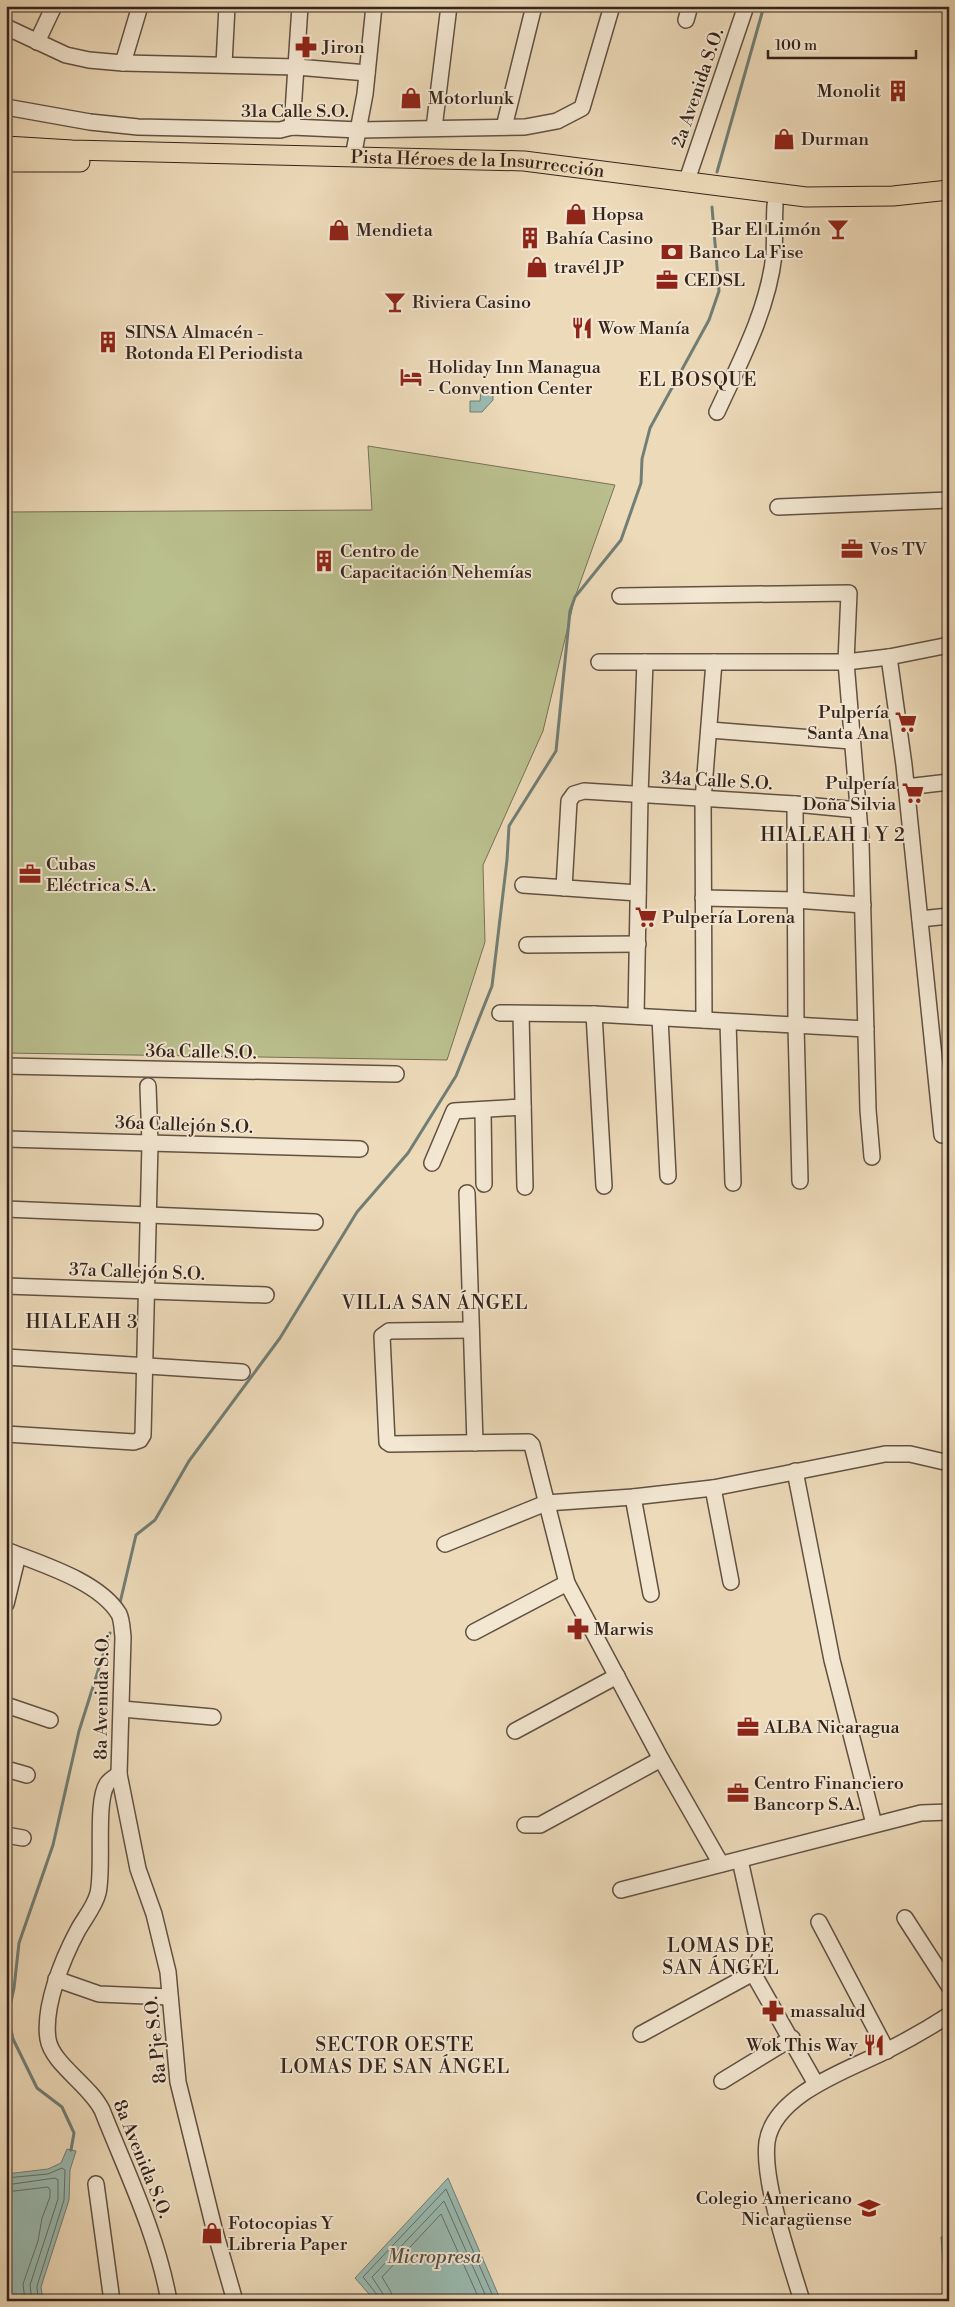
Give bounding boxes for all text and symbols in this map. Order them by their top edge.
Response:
street label: 2a Avenida S.O. [667,25,729,151]
scale bar [768,28,915,60]
pharmacy icon: Jiron [293,34,319,60]
place label: Jiron [321,36,365,59]
text: 100 m [775,36,817,55]
building icon: Monolit [885,78,911,104]
place label: Monolit [817,80,882,103]
shop icon: Motorlunk [398,85,424,111]
place label: Motorlunk [428,87,515,110]
street label: 31a Calle S.O. [241,100,349,123]
shop icon: Durman [771,126,797,152]
place label: Durman [801,128,869,151]
street label: Pista Héroes de la Insurrección [350,145,606,183]
shop icon: Hopsa [563,201,589,227]
place label: Hopsa [592,203,645,226]
bar icon: Bar El Limón [825,216,851,242]
shop icon: Mendieta [326,217,352,243]
place label: Bar El Limón [711,218,821,241]
place label: Mendieta [356,219,434,242]
building icon: Bahía Casino [517,225,543,251]
place label: Bahía Casino [545,227,653,250]
bank icon: Banco La Fise [659,239,685,265]
place label: Banco La Fise [688,241,804,264]
shop icon: travél JP [524,254,550,280]
place label: travél JP [554,256,624,279]
office icon: CEDSL [654,267,680,293]
place label: CEDSL [684,269,745,292]
bar icon: Riviera Casino [382,289,408,315]
place label: Riviera Casino [412,291,531,314]
restaurant icon: Wow Manía [569,315,595,341]
place label: Wow Manía [597,317,691,340]
place label: SINSA Almacén - Rotonda El Periodista [125,321,304,365]
building icon: SINSA Almacén - Rotonda El Periodista [95,329,121,355]
place label: Holiday Inn Managua - Convention Center [428,356,602,400]
hotel icon: Holiday Inn Managua - Convention Center [398,364,424,390]
district label: EL BOSQUE [639,368,757,392]
office icon: Vos TV [839,536,865,562]
place label: Vos TV [868,538,927,561]
place label: Centro de Capacitación Nehemías [340,540,532,584]
building icon: Centro de Capacitación Nehemías [311,548,337,574]
place label: Pulpería Santa Ana [807,701,890,745]
supermarket icon: Pulpería Santa Ana [893,709,919,735]
street label: 34a Calle S.O. [661,767,773,795]
place label: Pulpería Doña Silvia [803,772,897,816]
supermarket icon: Pulpería Doña Silvia [900,780,926,806]
district label: HIALEAH 1 Y 2 [760,823,906,847]
place label: Cubas Eléctrica S.A. [46,853,156,897]
office icon: Cubas Eléctrica S.A. [17,861,43,887]
supermarket icon: Pulpería Lorena [633,904,659,930]
place label: Pulpería Lorena [662,906,796,929]
street label: 36a Calle S.O. [145,1040,257,1064]
street label: 36a Callejón S.O. [115,1111,253,1139]
street label: 37a Callejón S.O. [69,1258,205,1286]
district label: VILLA SAN ÁNGEL [341,1290,528,1315]
district label: HIALEAH 3 [26,1310,138,1334]
pharmacy icon: Marwis [565,1616,591,1642]
place label: Marwis [594,1618,654,1641]
street label: 8a Avenida S.O. [89,1634,115,1760]
office icon: ALBA Nicaragua [735,1714,761,1740]
place label: ALBA Nicaragua [763,1716,900,1739]
place label: Centro Financiero Bancorp S.A. [753,1772,904,1816]
office icon: Centro Financiero Bancorp S.A. [725,1780,751,1806]
district label: LOMAS DE SAN ÁNGEL [662,1934,780,1980]
street label: 8a Pje S.O. [140,1995,172,2085]
pharmacy icon: massalud [760,1998,786,2024]
place label: massalud [790,2000,866,2023]
restaurant icon: Wok This Way [861,2032,887,2058]
district label: SECTOR OESTE LOMAS DE SAN ÁNGEL [280,2033,510,2079]
place label: Wok This Way [745,2034,858,2057]
street label: 8a Avenida S.O. [108,2096,176,2222]
place label: Colegio Americano Nicaragüense [696,2187,852,2231]
school or university icon: Colegio Americano Nicaragüense [856,2195,882,2221]
place label: Fotocopias Y Libreria Paper [228,2212,348,2256]
shop icon: Fotocopias Y Libreria Paper [199,2220,225,2246]
water label: Micropresa [387,2245,482,2269]

